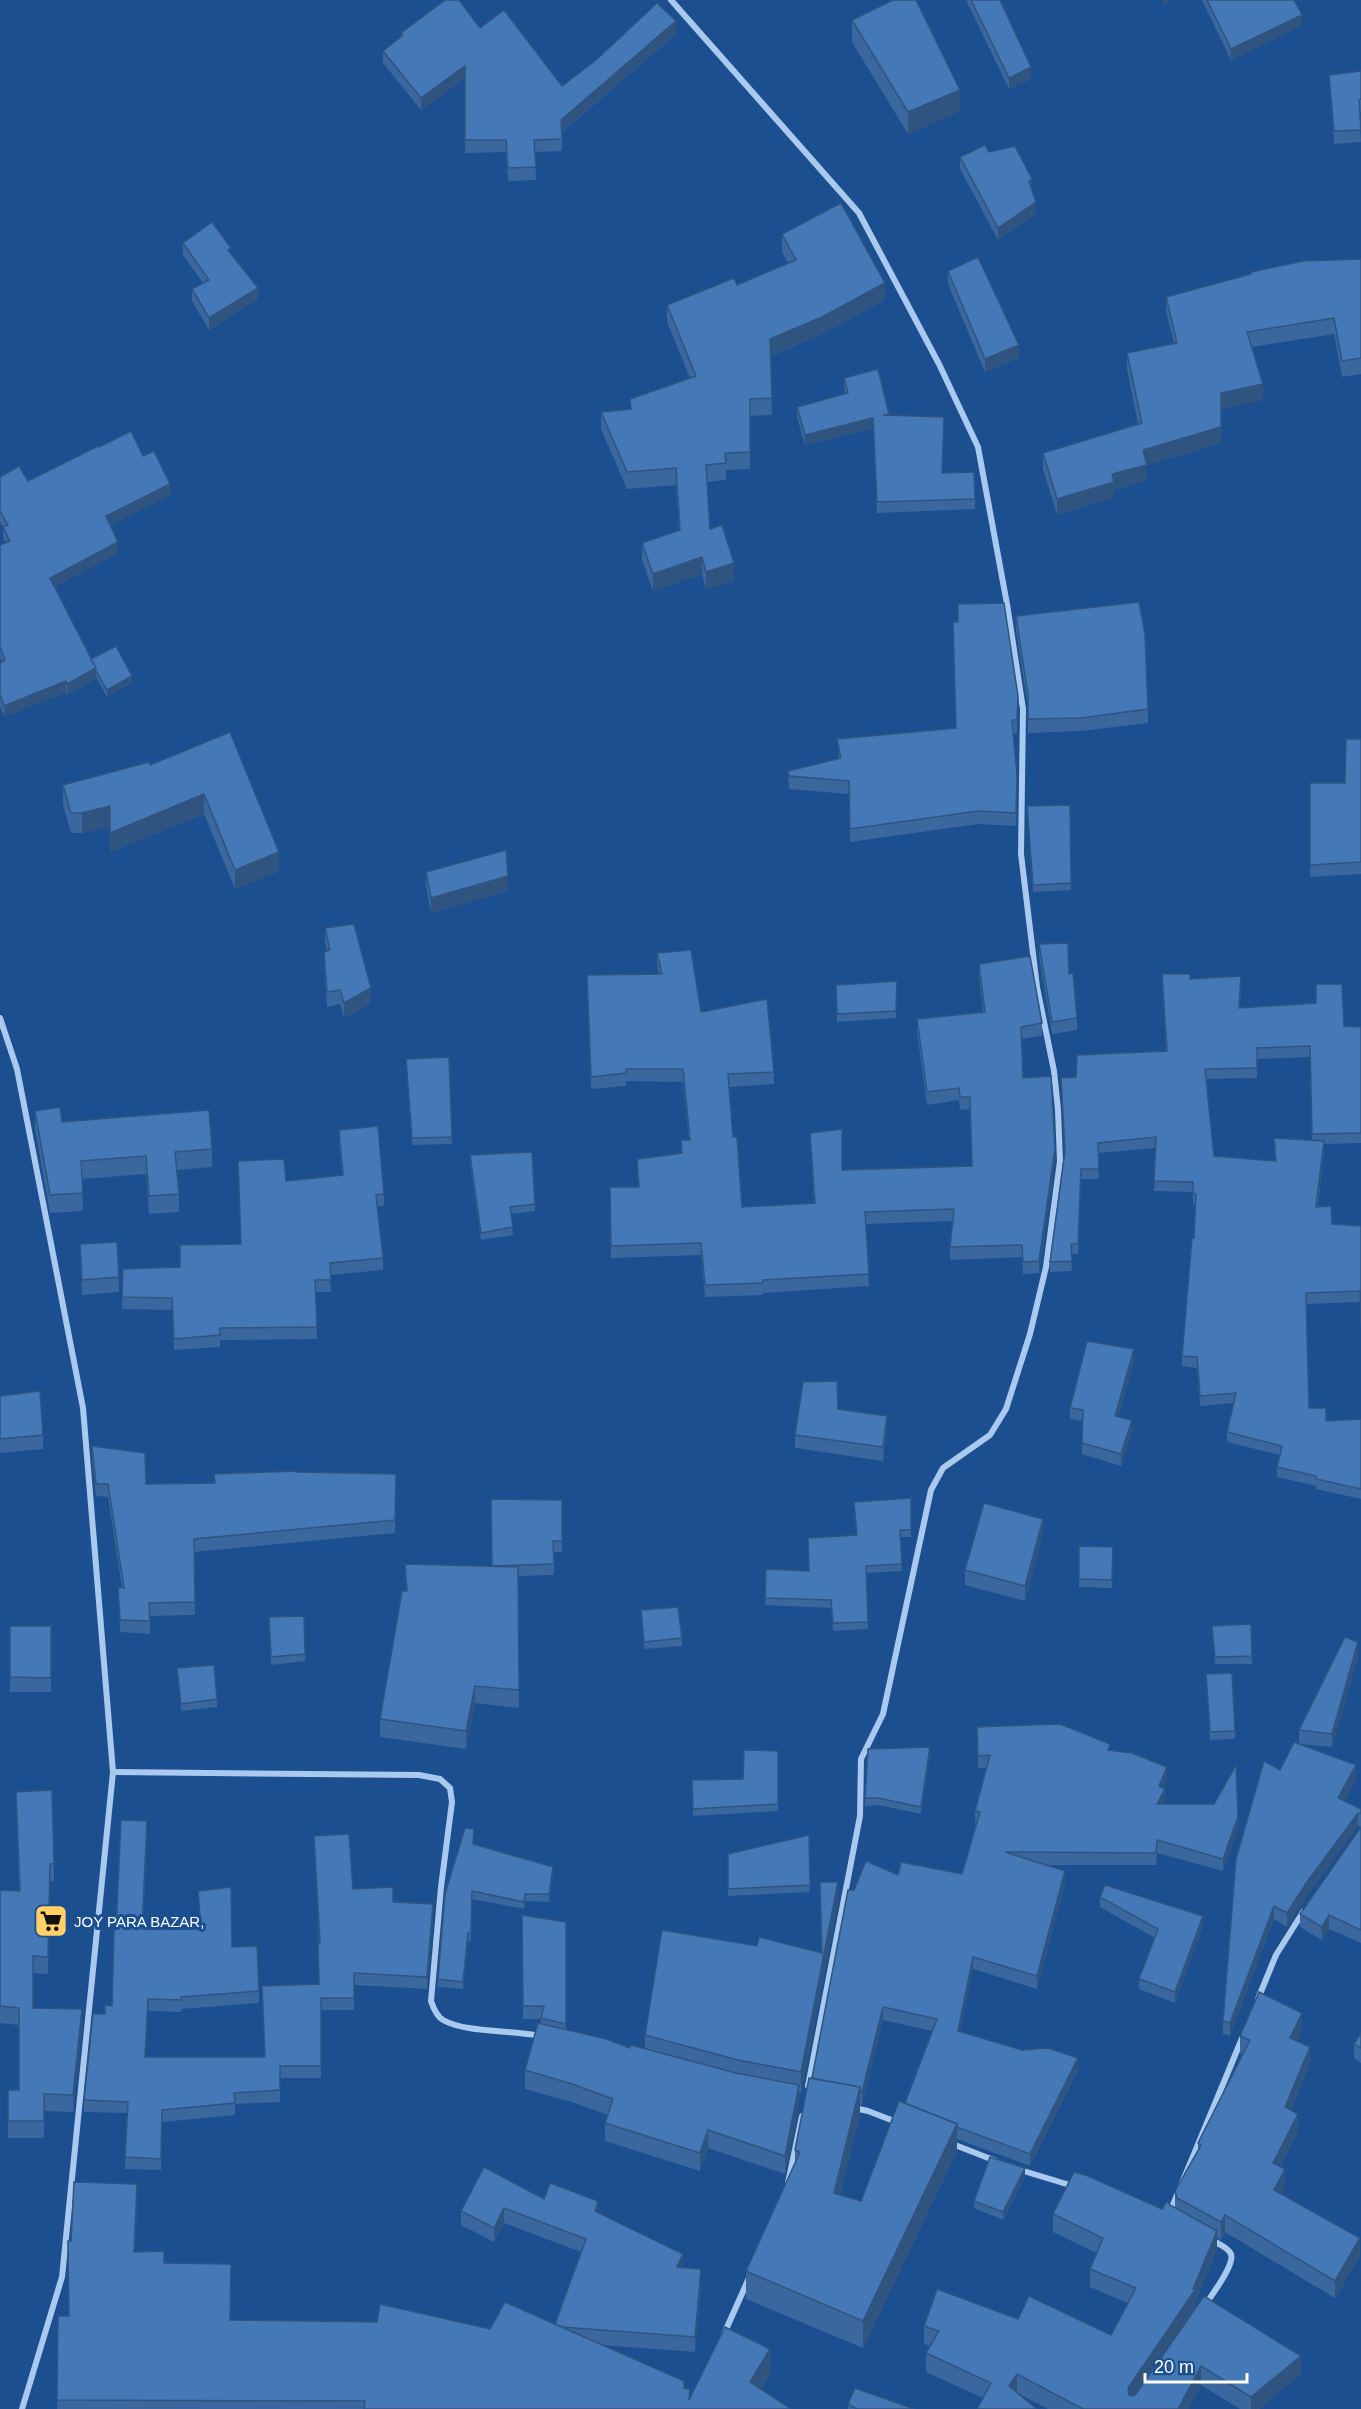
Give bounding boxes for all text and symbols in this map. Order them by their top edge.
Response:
supermarket icon: JOY PARA BAZAR, [33,1903,69,1939]
place label: JOY PARA BAZAR, [74,1913,204,1930]
scale bar [1145,2346,1247,2384]
text: 20 m [1154,2357,1194,2377]

